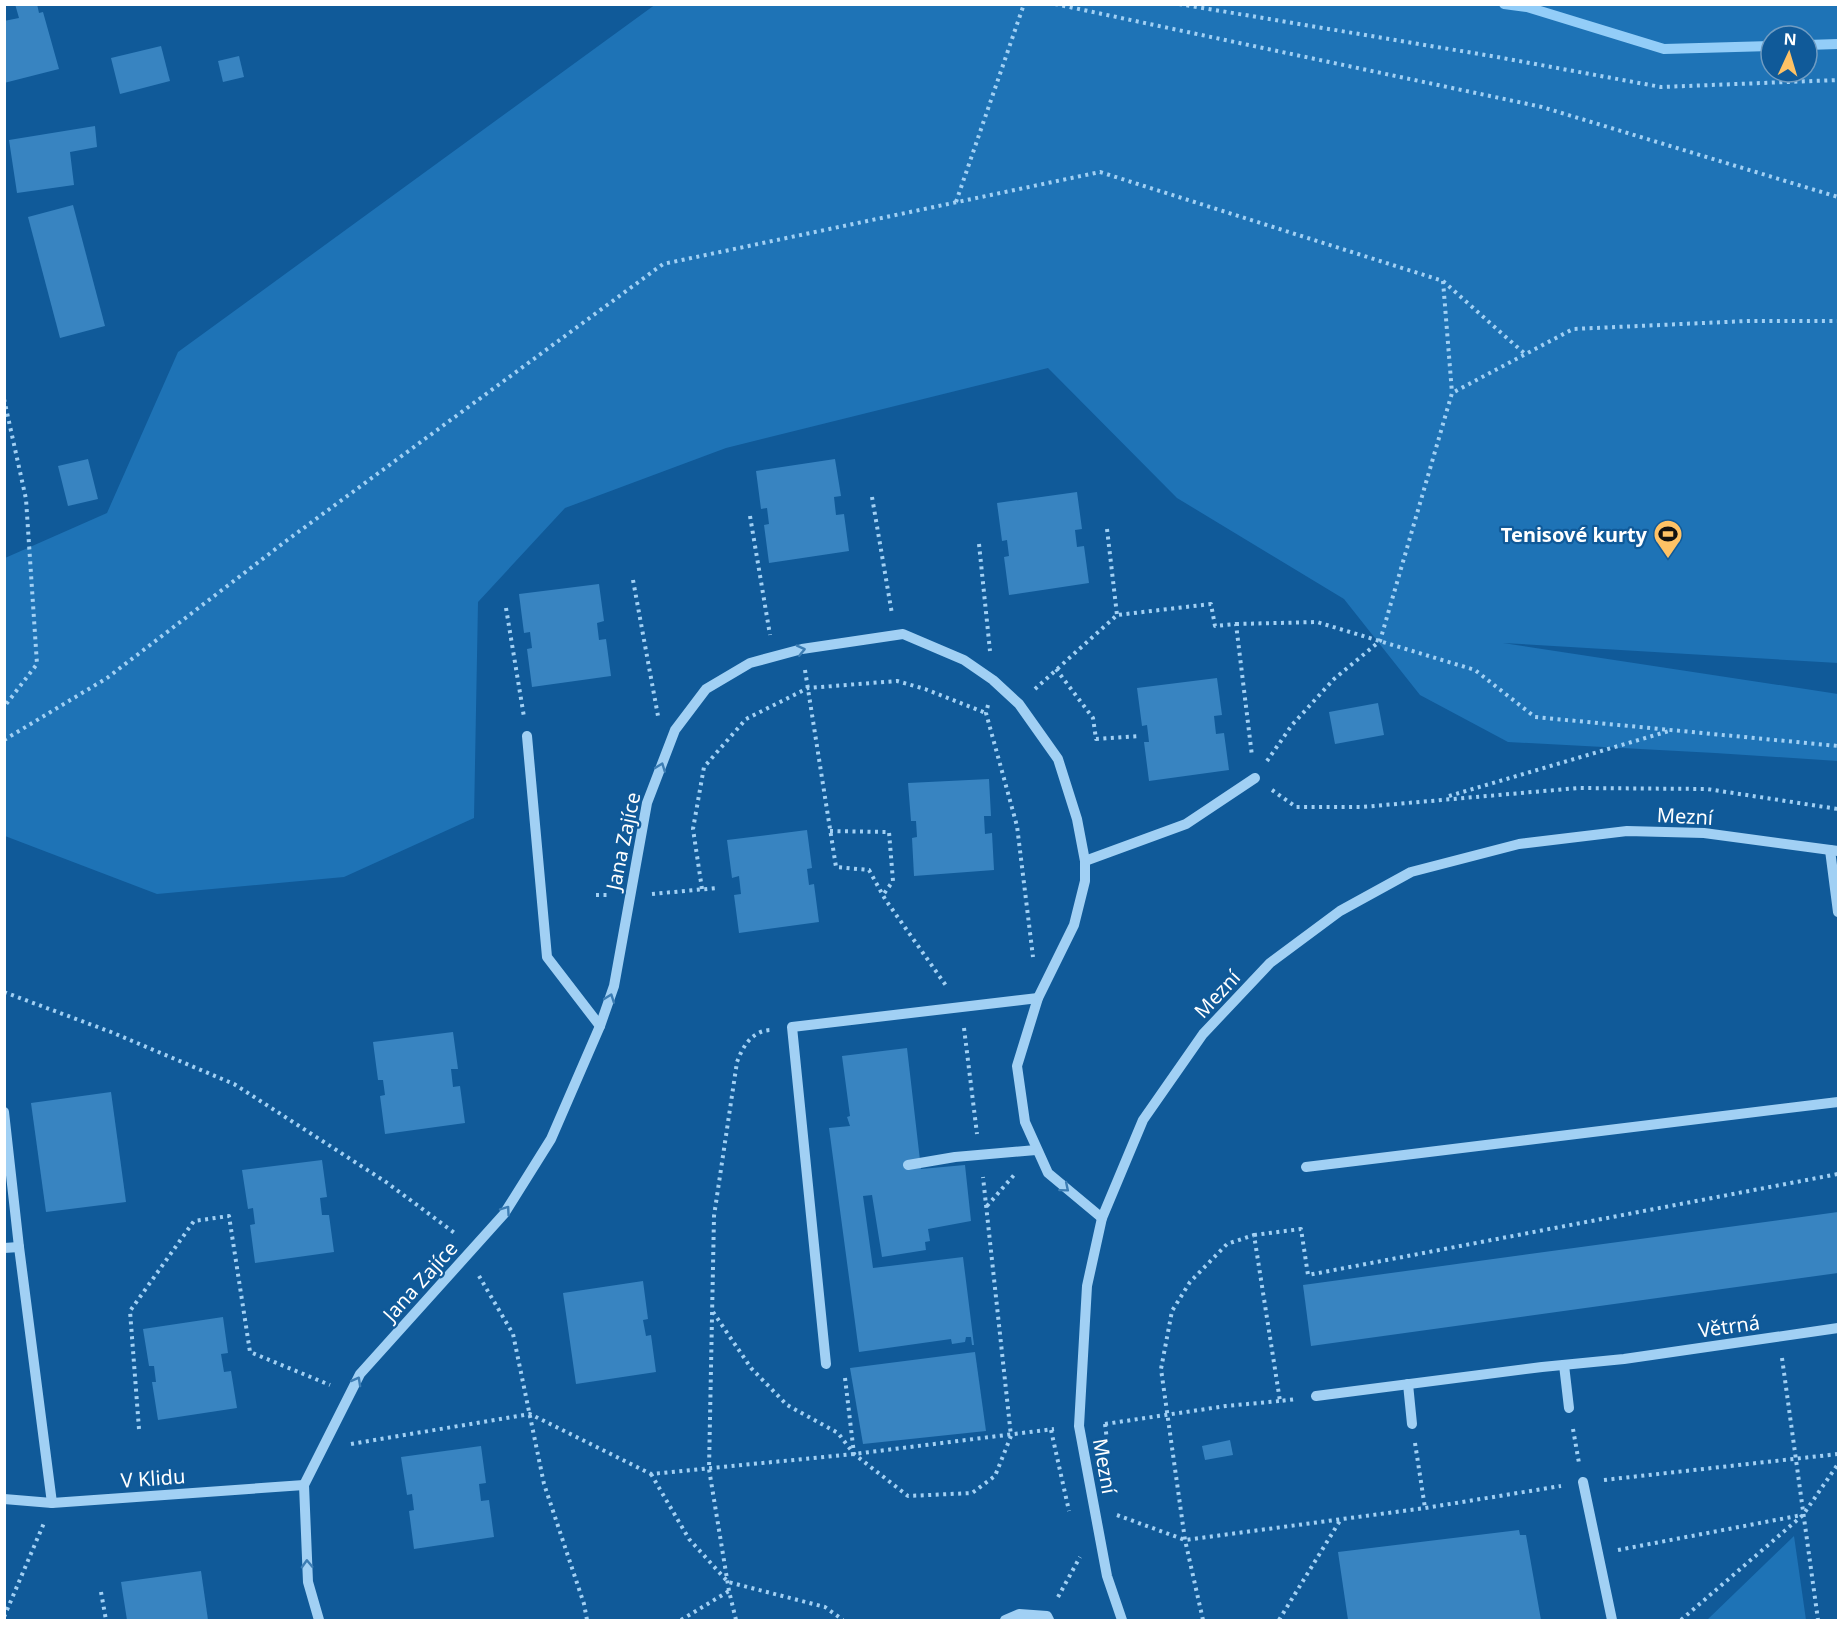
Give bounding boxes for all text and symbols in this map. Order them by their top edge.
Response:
north arrow [1759,24,1819,84]
text: N [1783,28,1797,50]
sports icon: Tenisové kurty [1652,518,1684,560]
place label: Tenisové kurty [1501,521,1648,548]
one-way arrow [795,644,805,657]
one-way arrow [653,763,666,773]
street label: Jana Zajíce [599,790,647,894]
street label: Mezní [1656,801,1715,831]
street label: Mezní [1188,964,1247,1024]
one-way arrow [602,993,615,1004]
one-way arrow [1058,1180,1069,1191]
one-way arrow [499,1206,510,1217]
street label: Jana Zajíce [375,1235,463,1328]
street label: Větrná [1696,1308,1762,1344]
one-way arrow [350,1377,361,1387]
street label: Mezní [1087,1436,1123,1497]
street label: V Klidu [120,1462,186,1494]
one-way arrow [301,1559,314,1568]

